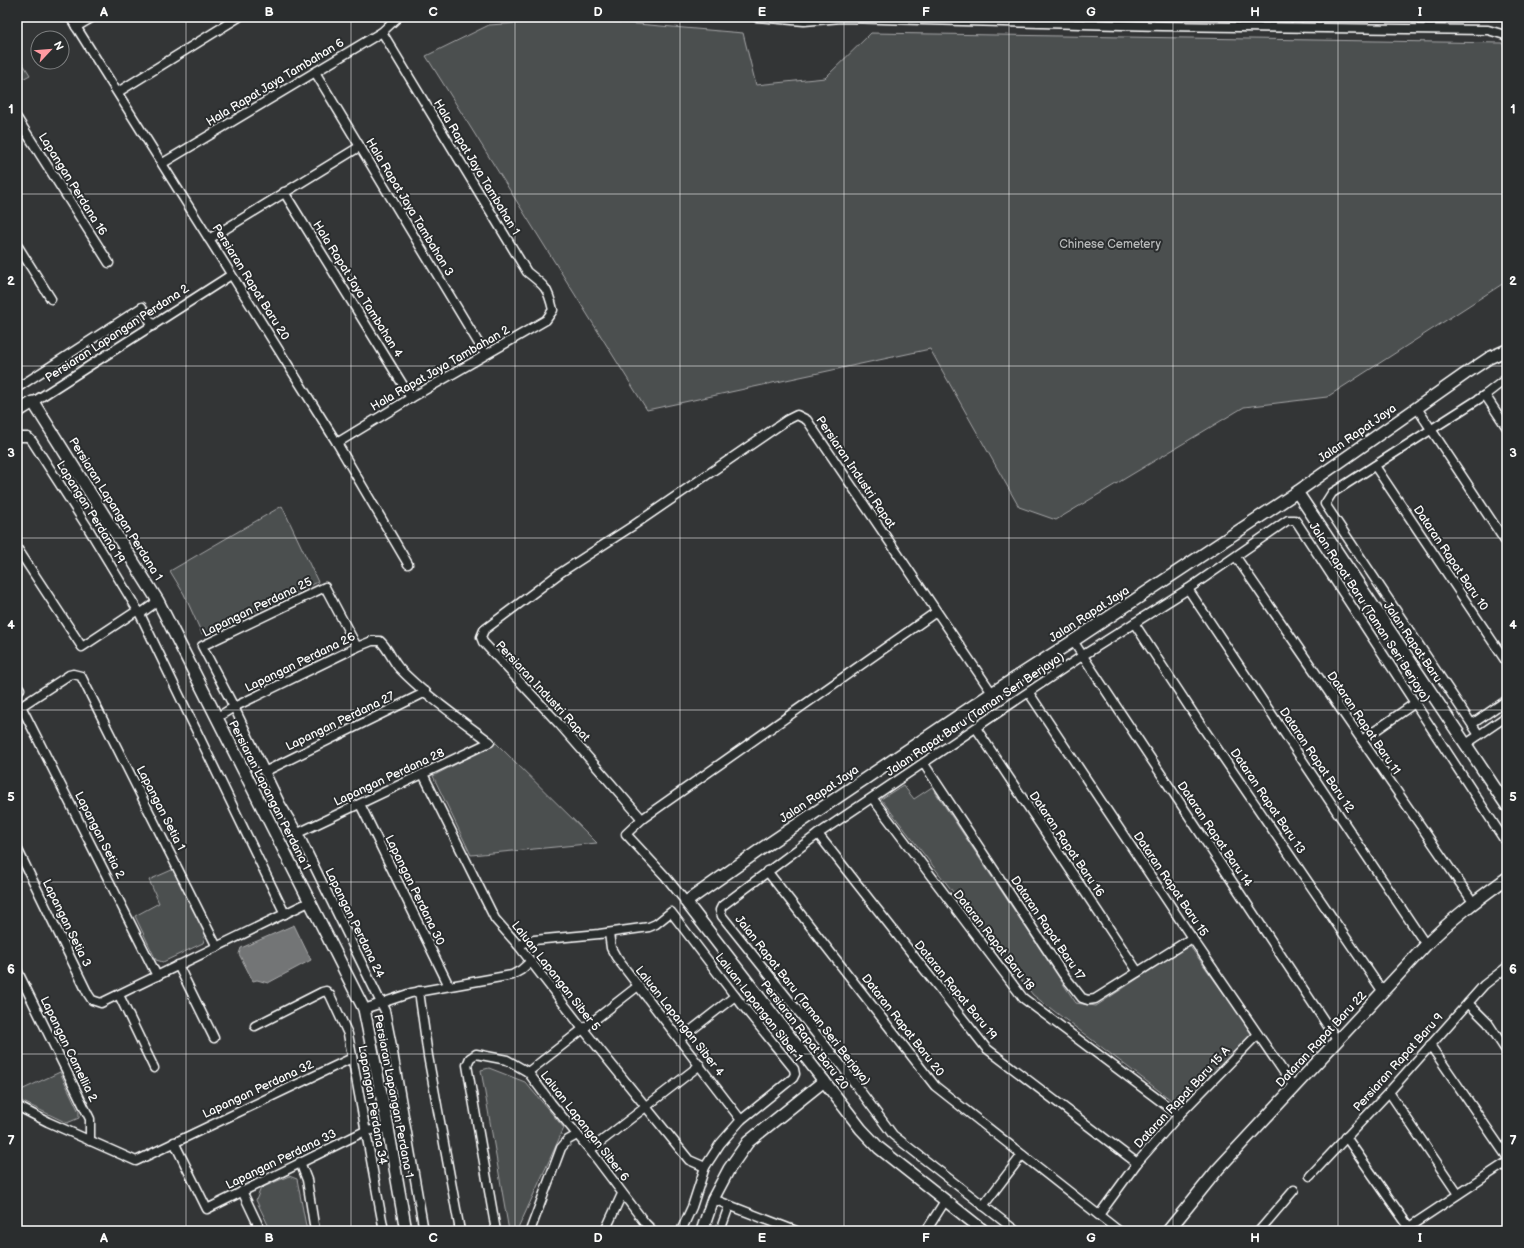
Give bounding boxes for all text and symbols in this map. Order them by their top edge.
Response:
text: A [99,4,108,20]
text: B [264,4,274,20]
text: C [428,4,438,20]
text: D [593,4,603,20]
text: E [758,4,767,20]
text: F [922,4,930,20]
text: G [1086,4,1096,20]
text: H [1250,4,1260,20]
text: I [1418,4,1422,20]
north arrow [30,30,70,70]
street label: Hala Rapat Jaya Tambahan 6 [204,35,347,130]
text: N [51,39,66,52]
street label: Hala Rapat Jaya Tambahan 1 [430,97,523,238]
text: 1 [8,101,14,117]
text: 1 [1510,101,1516,117]
street label: Lapangan Perdana 16 [35,130,110,238]
street label: Hala Rapat Jaya Tambahan 3 [362,136,457,279]
street label: Hala Rapat Jaya Tambahan 4 [309,218,406,361]
street label: Persiaran Rapat Baru 20 [209,221,293,343]
park label: Chinese Cemetery [1059,237,1161,252]
text: 2 [7,273,15,289]
text: 2 [1509,273,1517,289]
street label: Persiaran Lapangan Perdana 2 [43,281,192,386]
street label: Hala Rapat Jaya Tambahan 2 [368,322,512,414]
street label: Jalan Rapat Jaya [1315,401,1400,466]
street label: Persiaran Industri Rapat [813,413,899,531]
street label: Persiaran Lapangan Perdana 1 [65,435,166,584]
text: 3 [7,445,15,461]
text: 3 [1509,445,1517,461]
street label: Lapangan Perdana 19 [53,458,128,566]
street label: Dataran Rapat Baru 10 [1410,503,1491,614]
street label: Jalan Rapat Baru (Taman Seri Berjaya) [1306,519,1434,705]
street label: Lapangan Perdana 25 [200,574,315,641]
street label: Jalan Rapat Jaya [1046,583,1132,646]
street label: Jalan Rapat Baru [1381,599,1445,685]
text: 4 [7,617,15,633]
text: 4 [1509,617,1517,633]
street label: Lapangan Perdana 26 [243,629,358,696]
street label: Persiaran Industri Rapat [492,638,593,745]
street label: Jalan Rapat Baru (Taman Seri Berjaya) [883,649,1067,780]
street label: Dataran Rapat Baru 11 [1324,669,1404,778]
street label: Lapangan Perdana 27 [283,689,397,754]
street label: Dataran Rapat Baru 12 [1276,705,1357,816]
street label: Persiaran Lapangan Perdana 1 [225,718,314,873]
street label: Lapangan Perdana 28 [331,745,447,810]
street label: Dataran Rapat Baru 13 [1227,746,1308,857]
street label: Jalan Rapat Jaya [777,762,862,826]
street label: Lapangan Setia 1 [133,763,188,853]
street label: Dataran Rapat Baru 14 [1174,779,1256,890]
text: 5 [7,789,15,805]
street label: Lapangan Setia 2 [71,789,128,881]
street label: Dataran Rapat Baru 16 [1026,789,1107,900]
text: 5 [1509,789,1517,805]
street label: Dataran Rapat Baru 15 [1130,829,1211,940]
street label: Lapangan Perdana 30 [381,833,448,948]
street label: Lapangan Perdana 24 [321,866,388,981]
street label: Dataran Rapat Baru 17 [1007,873,1088,983]
street label: Lapangan Setia 3 [39,877,94,969]
street label: Dataran Rapat Baru 18 [950,887,1037,994]
street label: Jalan Rapat Baru (Taman Seri Berjaya) [732,912,874,1088]
street label: Laluan Lapangan Siber 5 [508,918,603,1034]
street label: Dataran Rapat Baru 19 [911,938,1000,1043]
street label: Laluan Lapangan Siber 1 [712,950,805,1064]
text: 6 [7,961,15,977]
text: 6 [1509,961,1517,977]
street label: Laluan Lapangan Siber 4 [632,963,728,1080]
street label: Dataran Rapat Baru 20 [858,971,947,1079]
street label: Persiaran Rapat Baru 20 [757,978,852,1093]
street label: Dataran Rapat Baru 22 [1273,988,1370,1090]
street label: Lapangan Camellia 2 [37,994,101,1104]
street label: Persiaran Rapat Baru 9 [1350,1010,1447,1115]
street label: Persiaran Lapangan Perdana 1 [370,1013,417,1179]
street label: Dataran Rapat Baru 15 A [1131,1043,1234,1151]
street label: Lapangan Perdana 34 [355,1044,391,1167]
street label: Lapangan Perdana 32 [200,1057,316,1122]
street label: Laluan Lapangan Siber 6 [537,1068,632,1184]
street label: Lapangan Perdana 33 [224,1126,339,1193]
text: 7 [7,1133,15,1149]
text: 7 [1509,1133,1517,1149]
text: A [99,1230,108,1246]
text: B [264,1230,274,1246]
text: C [428,1230,438,1246]
text: D [593,1230,603,1246]
text: E [758,1230,767,1246]
text: F [922,1230,930,1246]
text: G [1086,1230,1096,1246]
text: H [1250,1230,1260,1246]
text: I [1418,1230,1422,1246]

